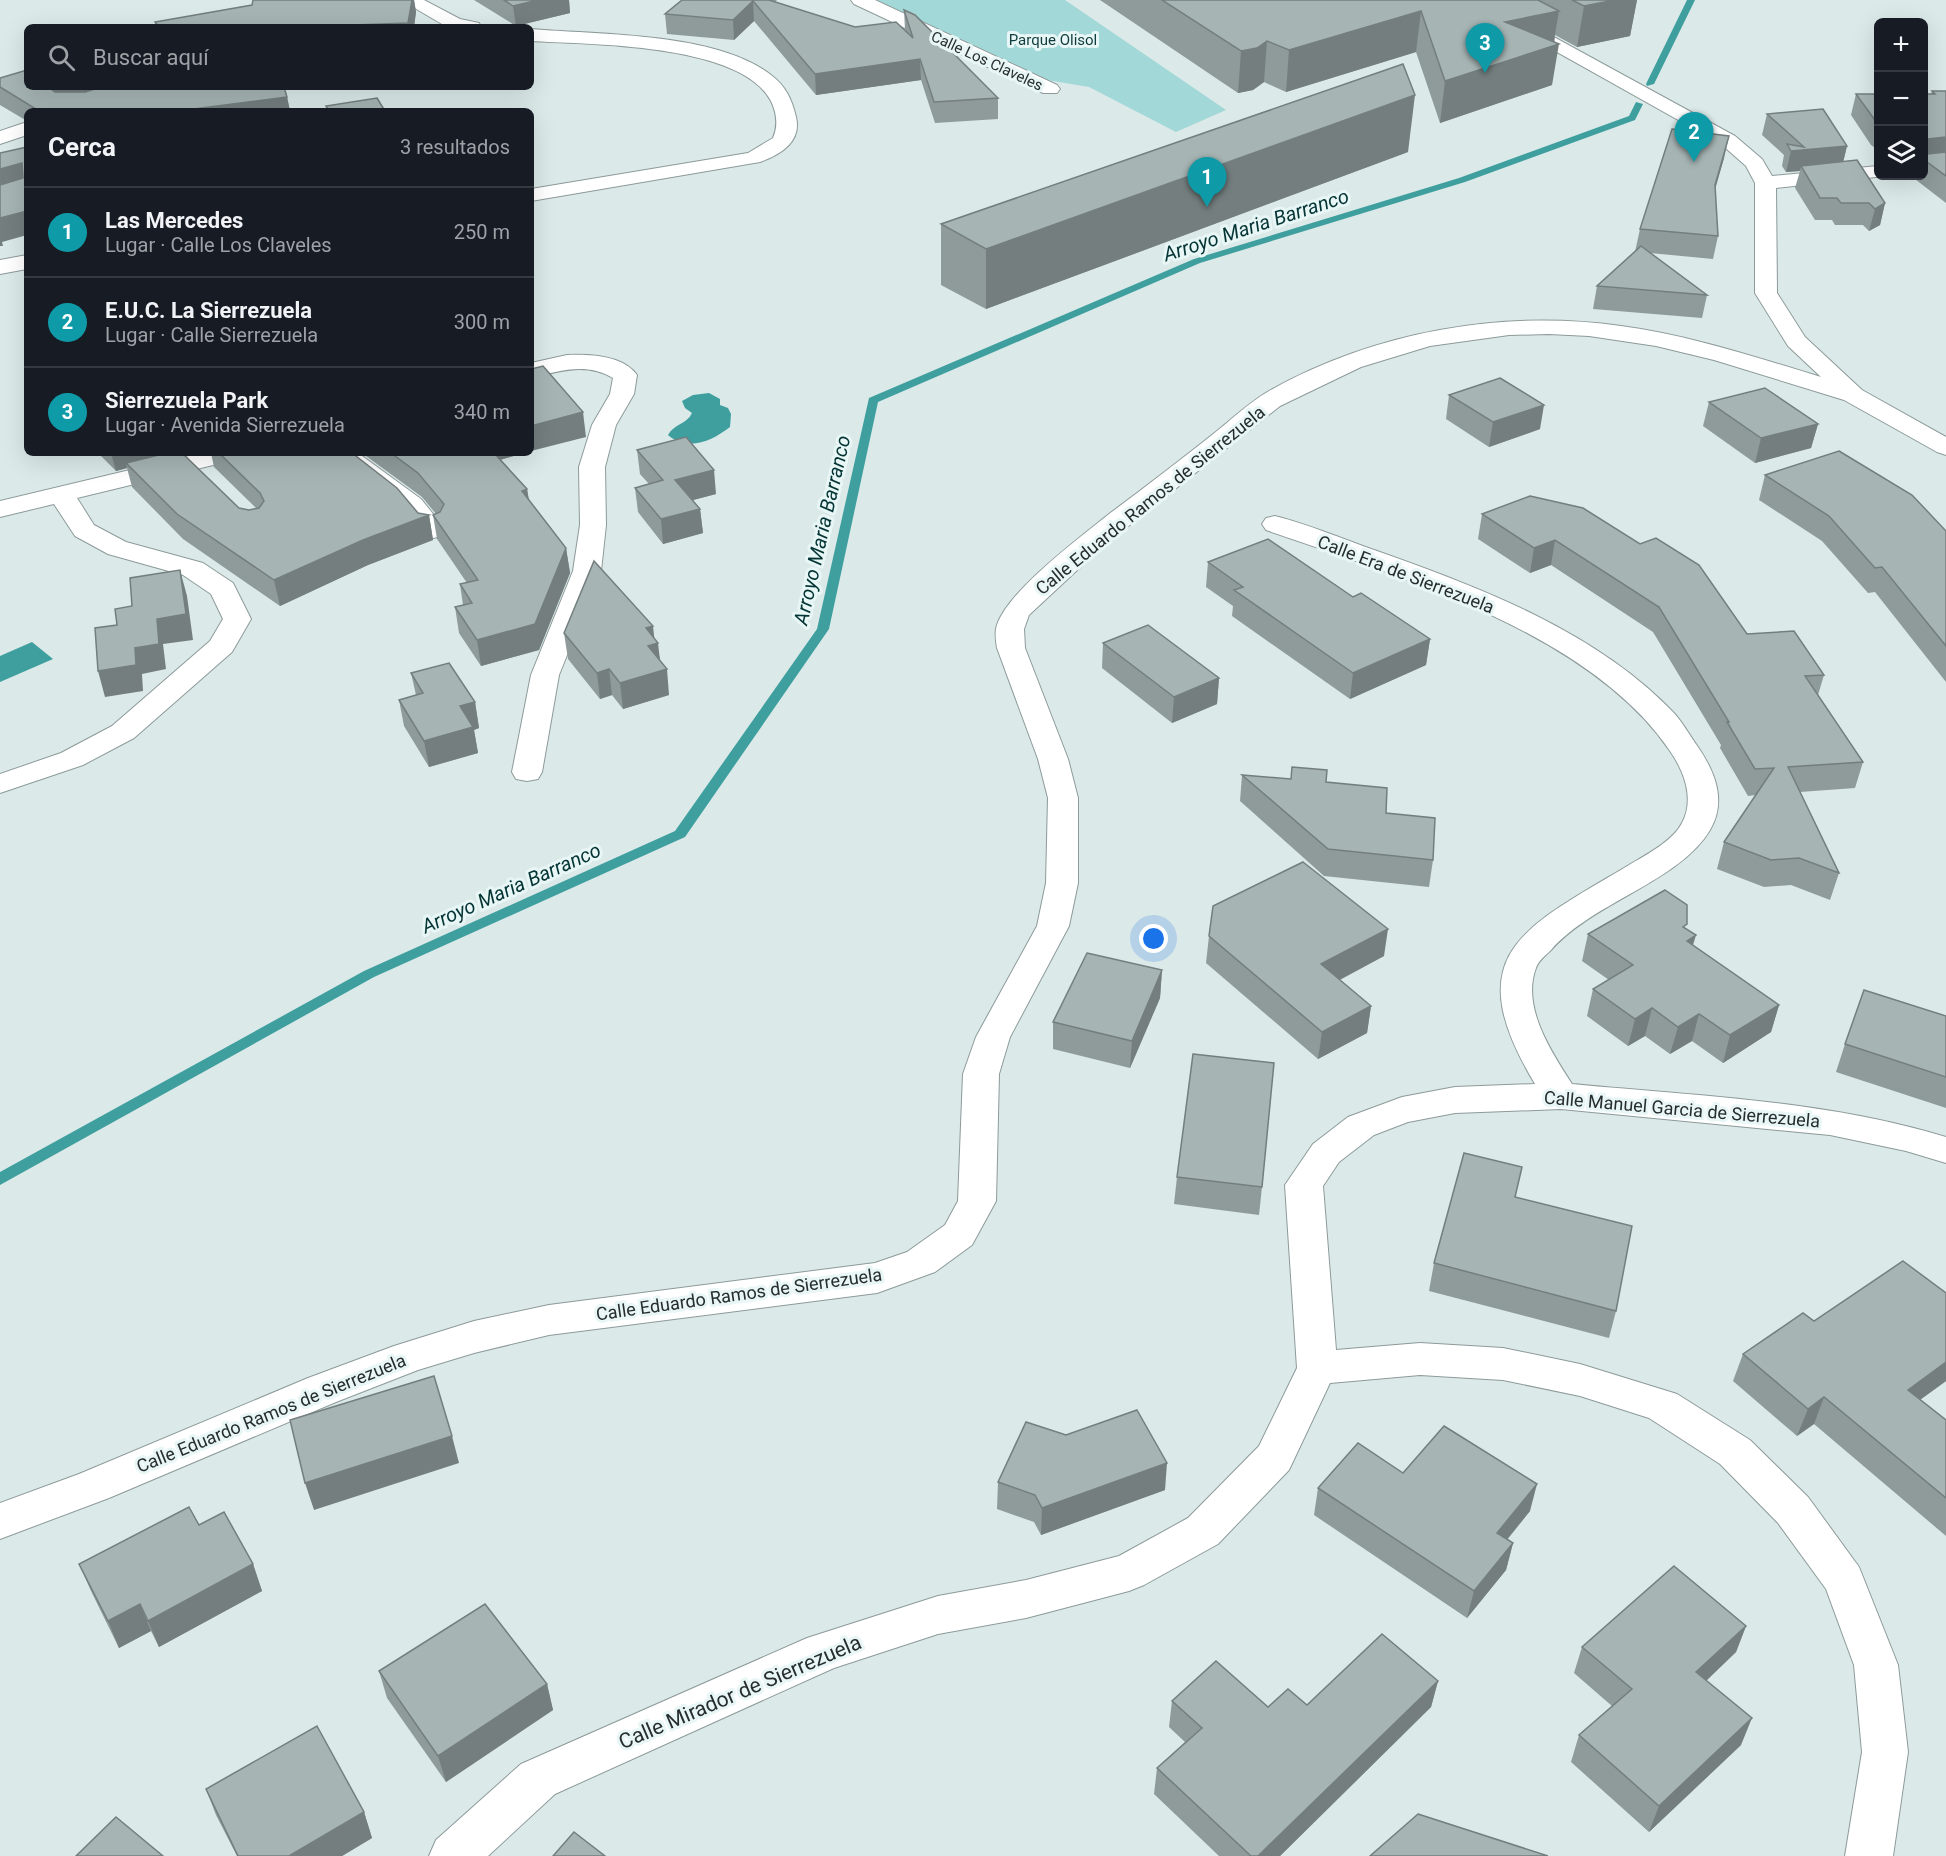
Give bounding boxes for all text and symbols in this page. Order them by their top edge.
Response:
map controls [1874,18,1928,180]
button: + [1874,18,1928,72]
pin: 3 [1466,23,1504,73]
search box [24,24,534,90]
street label: Calle Los Claveles [928,27,1046,95]
park label: Parque Olisol [1009,31,1097,49]
icon: search [45,41,78,74]
text: Buscar aquí [93,45,209,70]
button: − [1874,72,1928,126]
pin: 2 [1674,112,1714,162]
button: layers [1874,126,1928,180]
text: Cerca [48,132,116,162]
text: 3 resultados [400,135,510,159]
pin: 1 [1188,158,1226,207]
water label: Arroyo Maria Barranco [1159,184,1352,267]
text: Las Mercedes [105,208,243,233]
text: 1 [62,220,73,244]
text: 250 m [454,220,510,244]
text: Lugar · Calle Los Claveles [105,233,332,257]
text: E.U.C. La Sierrezuela [105,298,312,323]
text: 2 [62,310,73,334]
text: 300 m [454,310,510,334]
text: Lugar · Calle Sierrezuela [105,323,318,347]
text: Sierrezuela Park [105,388,268,413]
text: 3 [62,400,73,424]
text: 340 m [454,400,510,424]
street label: Calle Eduardo Ramos de Sierrezuela [1031,401,1269,599]
text: Lugar · Avenida Sierrezuela [105,413,345,437]
water label: Arroyo Maria Barranco [788,433,855,628]
street label: Calle Era de Sierrezuela [1315,531,1497,617]
water label: Arroyo Maria Barranco [417,838,604,939]
your location [1139,924,1168,953]
street label: Calle Manuel Garcia de Sierrezuela [1543,1086,1821,1132]
street label: Calle Eduardo Ramos de Sierrezuela [595,1264,883,1324]
street label: Calle Eduardo Ramos de Sierrezuela [133,1349,409,1477]
street label: Calle Mirador de Sierrezuela [615,1630,865,1754]

